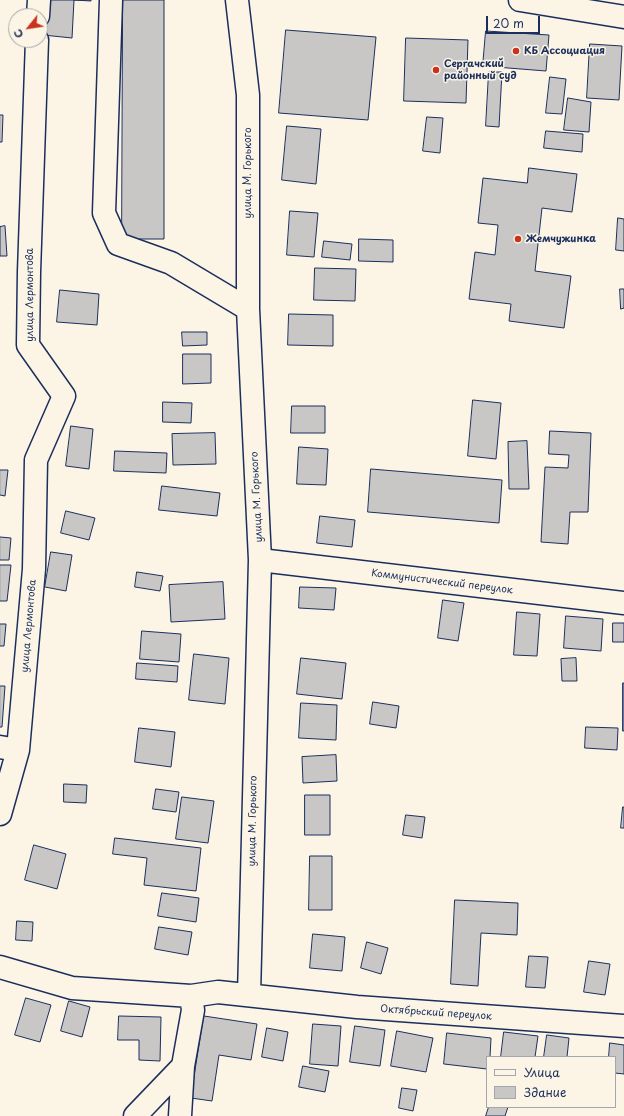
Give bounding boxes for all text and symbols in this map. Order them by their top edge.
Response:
north arrow [8,8,48,48]
scale bar [488,8,542,34]
text: 20 m [493,14,524,32]
text: С [9,26,27,42]
place label: КБ Ассоциация [524,45,605,57]
marker: КБ Ассоциация [511,46,521,56]
place label: Сергачский районный суд [444,58,516,82]
marker: Сергачский районный суд [431,65,441,75]
street label: улица М. Горького [242,127,254,219]
place label: Жемчужинка [526,233,596,245]
marker: Жемчужинка [513,234,523,244]
street label: улица Лермонтова [24,248,36,342]
street label: улица М. Горького [249,451,265,543]
street label: Коммунистический переулок [370,567,514,597]
street label: улица Лермонтова [19,579,39,673]
street label: улица М. Горького [246,775,260,867]
street label: Октябрьский переулок [380,1003,492,1023]
legend [486,1056,616,1108]
text: Улица [524,1063,560,1081]
text: Здание [524,1083,566,1101]

